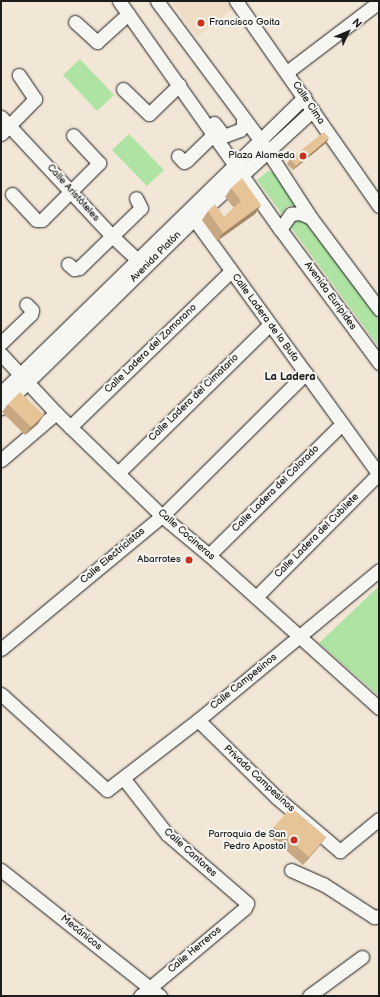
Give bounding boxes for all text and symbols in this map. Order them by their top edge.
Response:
north arrow [328,12,368,52]
text: N [349,16,365,31]
place label: Francisco Goita [209,17,280,29]
marker: Francisco Goita [196,18,206,28]
street label: Calle Cima [289,79,327,127]
place label: Plaza Alameda [228,150,295,162]
marker: Plaza Alameda [298,151,308,161]
street label: Calle Aristóteles [44,162,102,224]
street label: Avenida Platón [128,229,184,285]
street label: Avenida Euripides [301,260,359,332]
street label: Calle Ladera de la Bufa [229,272,301,364]
street label: Calle Ladera del Zamorano [103,302,199,396]
street label: Calle Ladera del Cimatario [147,352,241,444]
district label: La Ladera [264,370,316,384]
street label: Calle Ladera del Colorado [230,443,322,535]
street label: Calle Ladera del Cubilete [272,491,362,581]
street label: Calle Cocineras [155,507,217,563]
street label: Calle Electricistas [78,525,148,587]
place label: Abarrotes [137,554,181,566]
marker: Abarrotes [184,555,194,565]
street label: Calle Campesinos [208,651,280,713]
street label: Privada Campesinos [221,743,297,815]
street label: Calle Cantores [161,826,219,880]
place label: Parroquia de San Pedro Apostol [208,828,286,852]
marker: Parroquia de San Pedro Apostol [289,835,299,845]
street label: Mecánicos [58,913,104,953]
street label: Calle Herreros [166,924,224,976]

